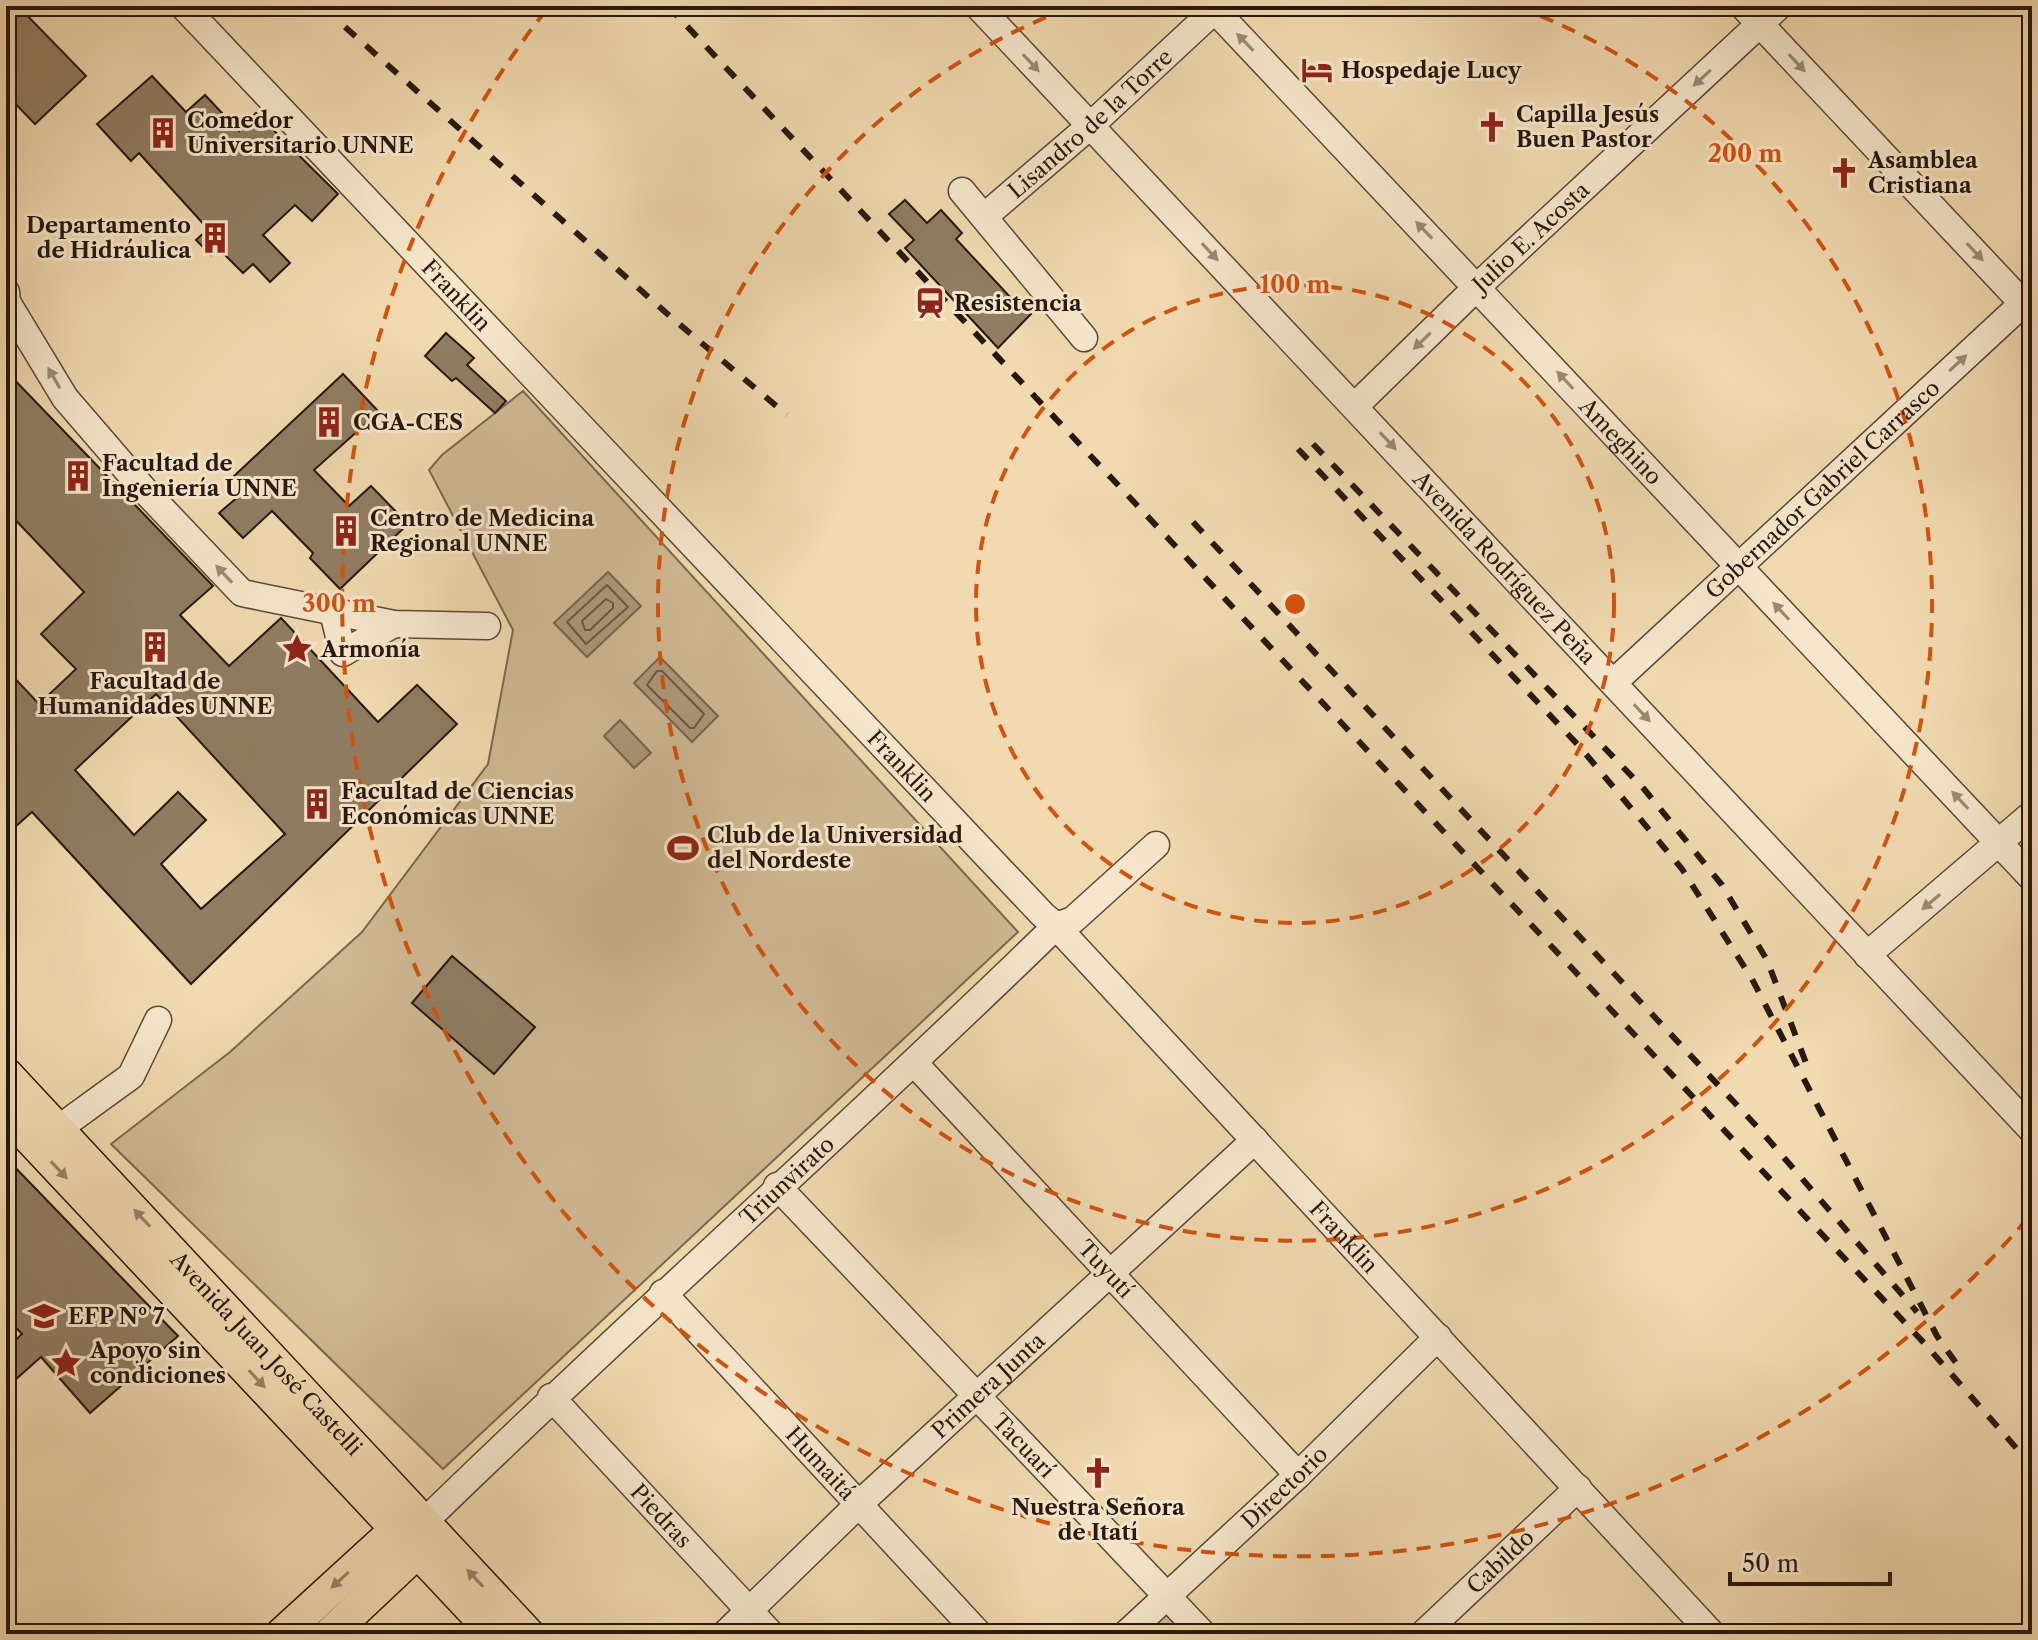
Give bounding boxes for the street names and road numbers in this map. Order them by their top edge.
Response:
street label: Lisandro de la Torre [1003,43,1178,204]
street label: Julio E. Acosta [1465,176,1595,300]
street label: Franklin [416,254,497,337]
street label: Gobernador Gabriel Carrasco [1700,374,1946,605]
street label: Ameghino [1573,392,1668,490]
street label: Avenida Rodríguez Peña [1407,465,1602,670]
street label: Franklin [861,725,942,808]
street label: Triunvirato [735,1131,840,1231]
street label: Franklin [1304,1195,1384,1279]
street label: Tuyutí [1072,1235,1139,1304]
street label: Avenida Juan José Castelli [164,1245,368,1462]
street label: Primera Junta [926,1327,1051,1444]
street label: Tacuarí [986,1408,1060,1484]
street label: Humaitá [780,1421,861,1506]
street label: Directorio [1236,1441,1333,1534]
street label: Piedras [625,1479,697,1554]
street label: Cabildo [1461,1524,1540,1600]

